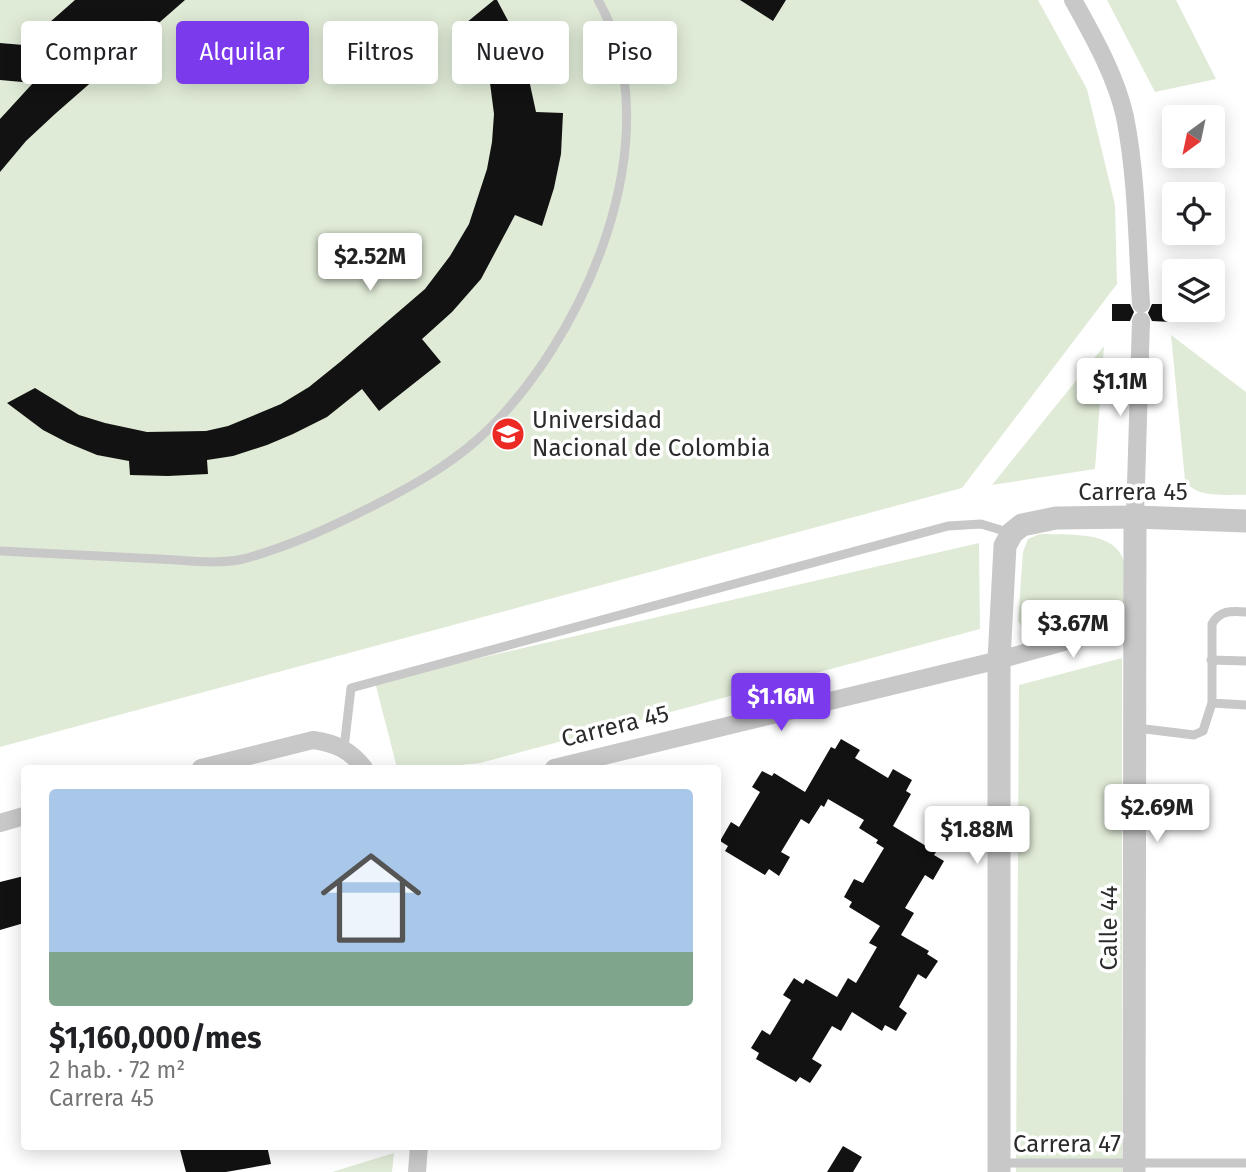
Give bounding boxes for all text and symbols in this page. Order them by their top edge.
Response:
chip: Comprar [21,21,162,84]
chip: Alquilar [176,21,309,84]
chip: Filtros [323,21,438,84]
chip: Nuevo [452,21,569,84]
chip: Piso [583,21,677,84]
north arrow [1162,105,1225,168]
map controls [1162,105,1225,322]
button: locate [1162,182,1225,245]
pin: $2.52M [313,233,427,293]
text: $2.52M [334,242,406,270]
button: layers [1162,259,1225,322]
pin: $1.1M [1071,358,1169,418]
text: $1.1M [1093,367,1147,395]
place label: Universidad Nacional de Colombia [532,406,770,462]
school or university icon: Universidad Nacional de Colombia [489,415,527,453]
street label: Carrera 45 [1078,478,1188,506]
pin: $3.67M [1016,600,1130,660]
text: $3.67M [1037,609,1109,637]
pin: $1.16M [724,674,838,733]
text: $1.16M [747,682,815,710]
street label: Carrera 45 [558,699,672,753]
pin: $2.69M [1100,784,1214,844]
text: $2.69M [1120,793,1194,821]
pin: $1.88M [920,806,1034,866]
text: $1.88M [941,815,1013,843]
icon: home [308,835,434,961]
street label: Calle 44 [1095,885,1123,970]
text: $1,160,000/mes [49,1020,261,1056]
text: 2 hab. · 72 m² [49,1056,185,1084]
text: Carrera 45 [49,1084,154,1112]
street label: Carrera 47 [1013,1130,1121,1158]

